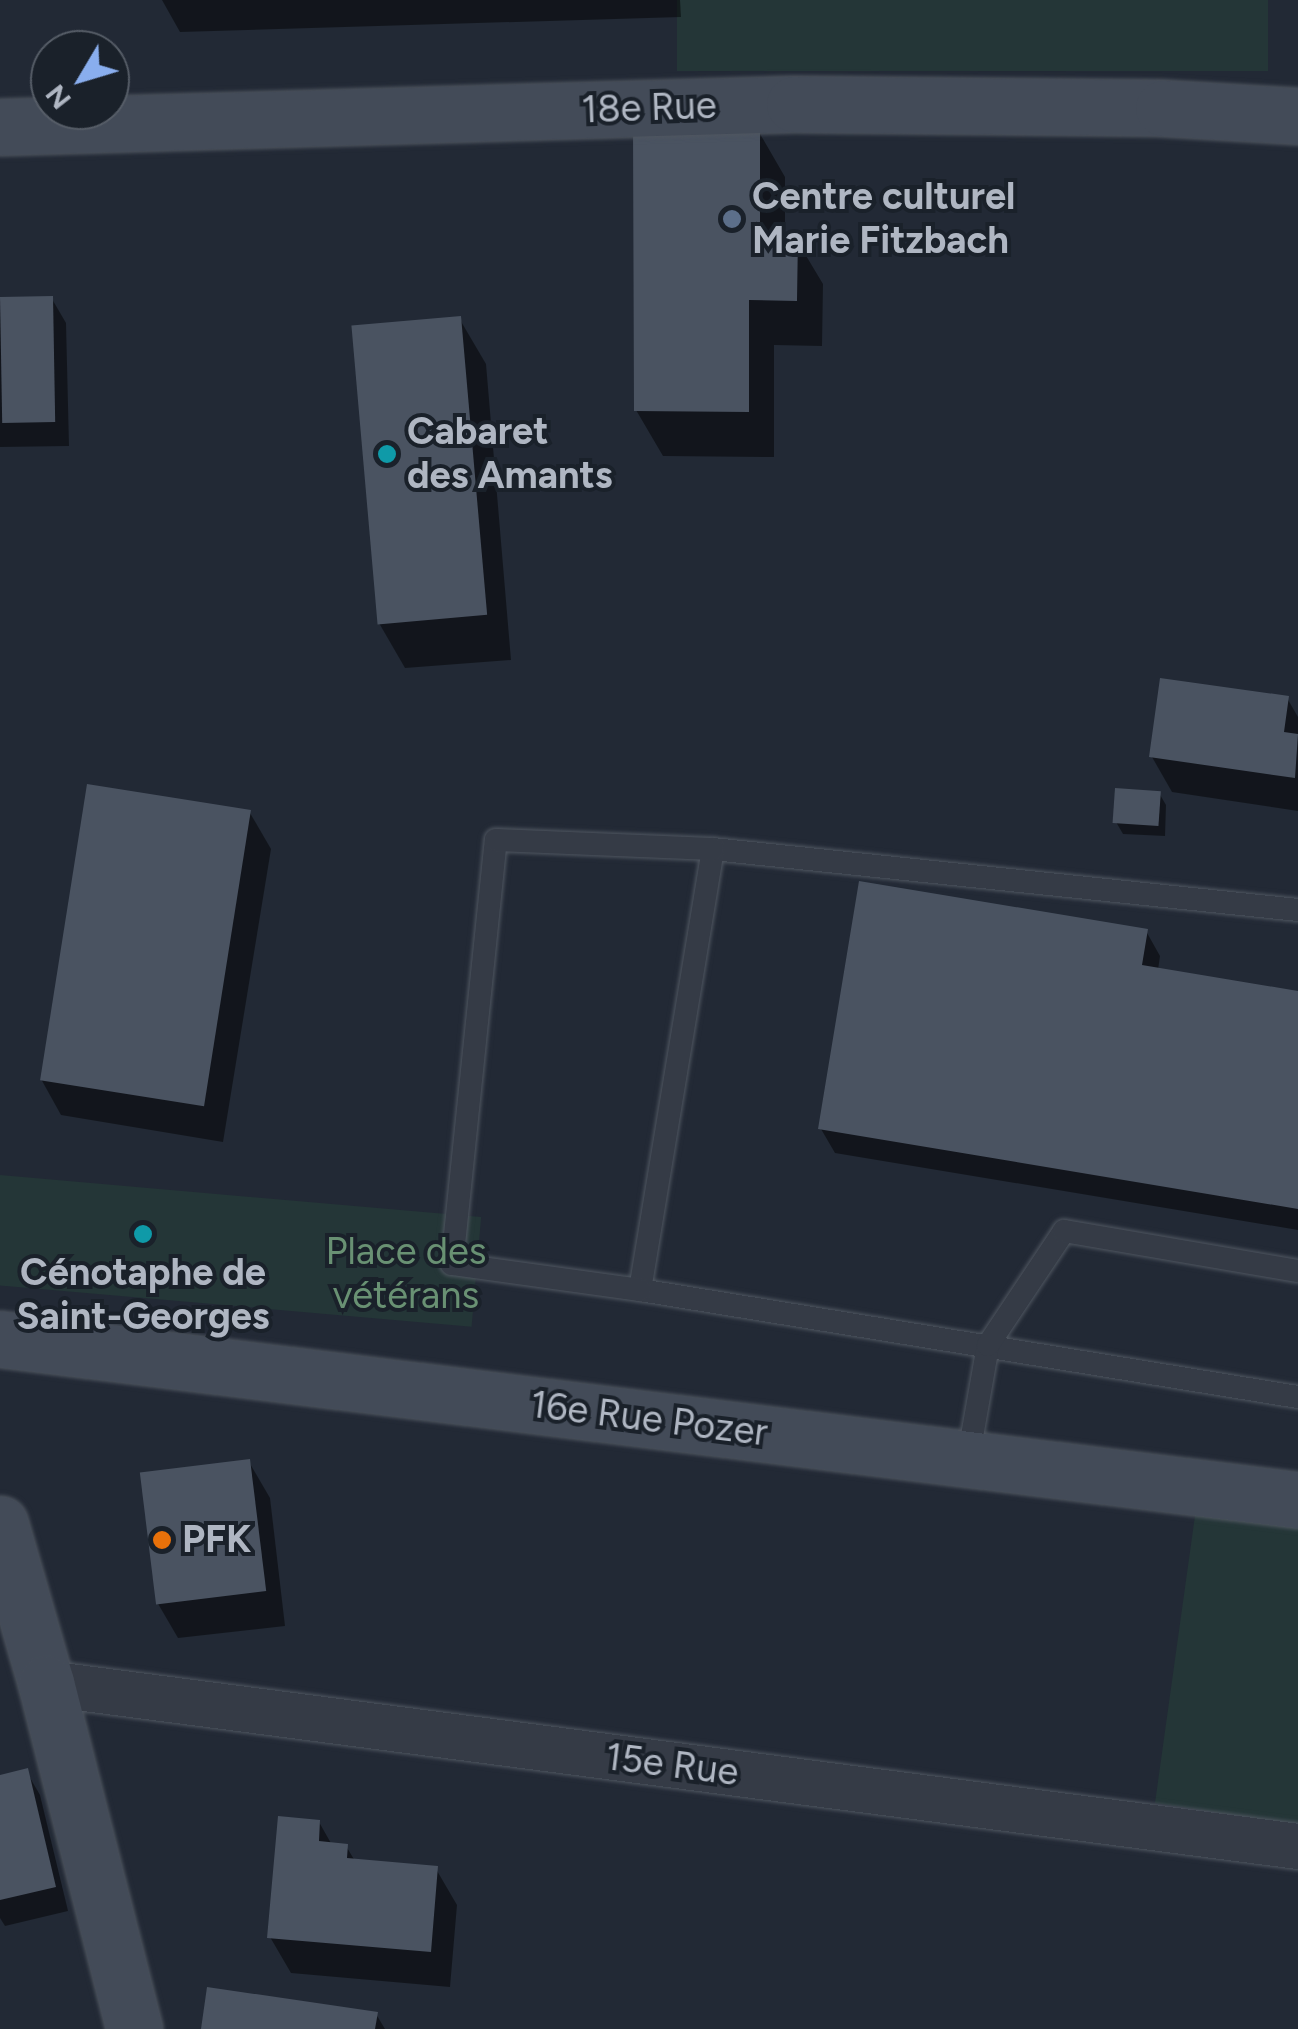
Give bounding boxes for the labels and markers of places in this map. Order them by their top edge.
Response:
place label: Centre culturel Marie Fitzbach [752,174,1015,264]
marker: Centre culturel Marie Fitzbach [721,208,743,230]
place label: Cabaret des Amants [407,409,613,498]
marker: Cabaret des Amants [376,443,398,465]
marker: Cénotaphe de Saint-Georges [132,1223,154,1245]
place label: Cénotaphe de Saint-Georges [16,1250,270,1340]
place label: PFK [182,1517,251,1563]
marker: PFK [151,1529,173,1551]

